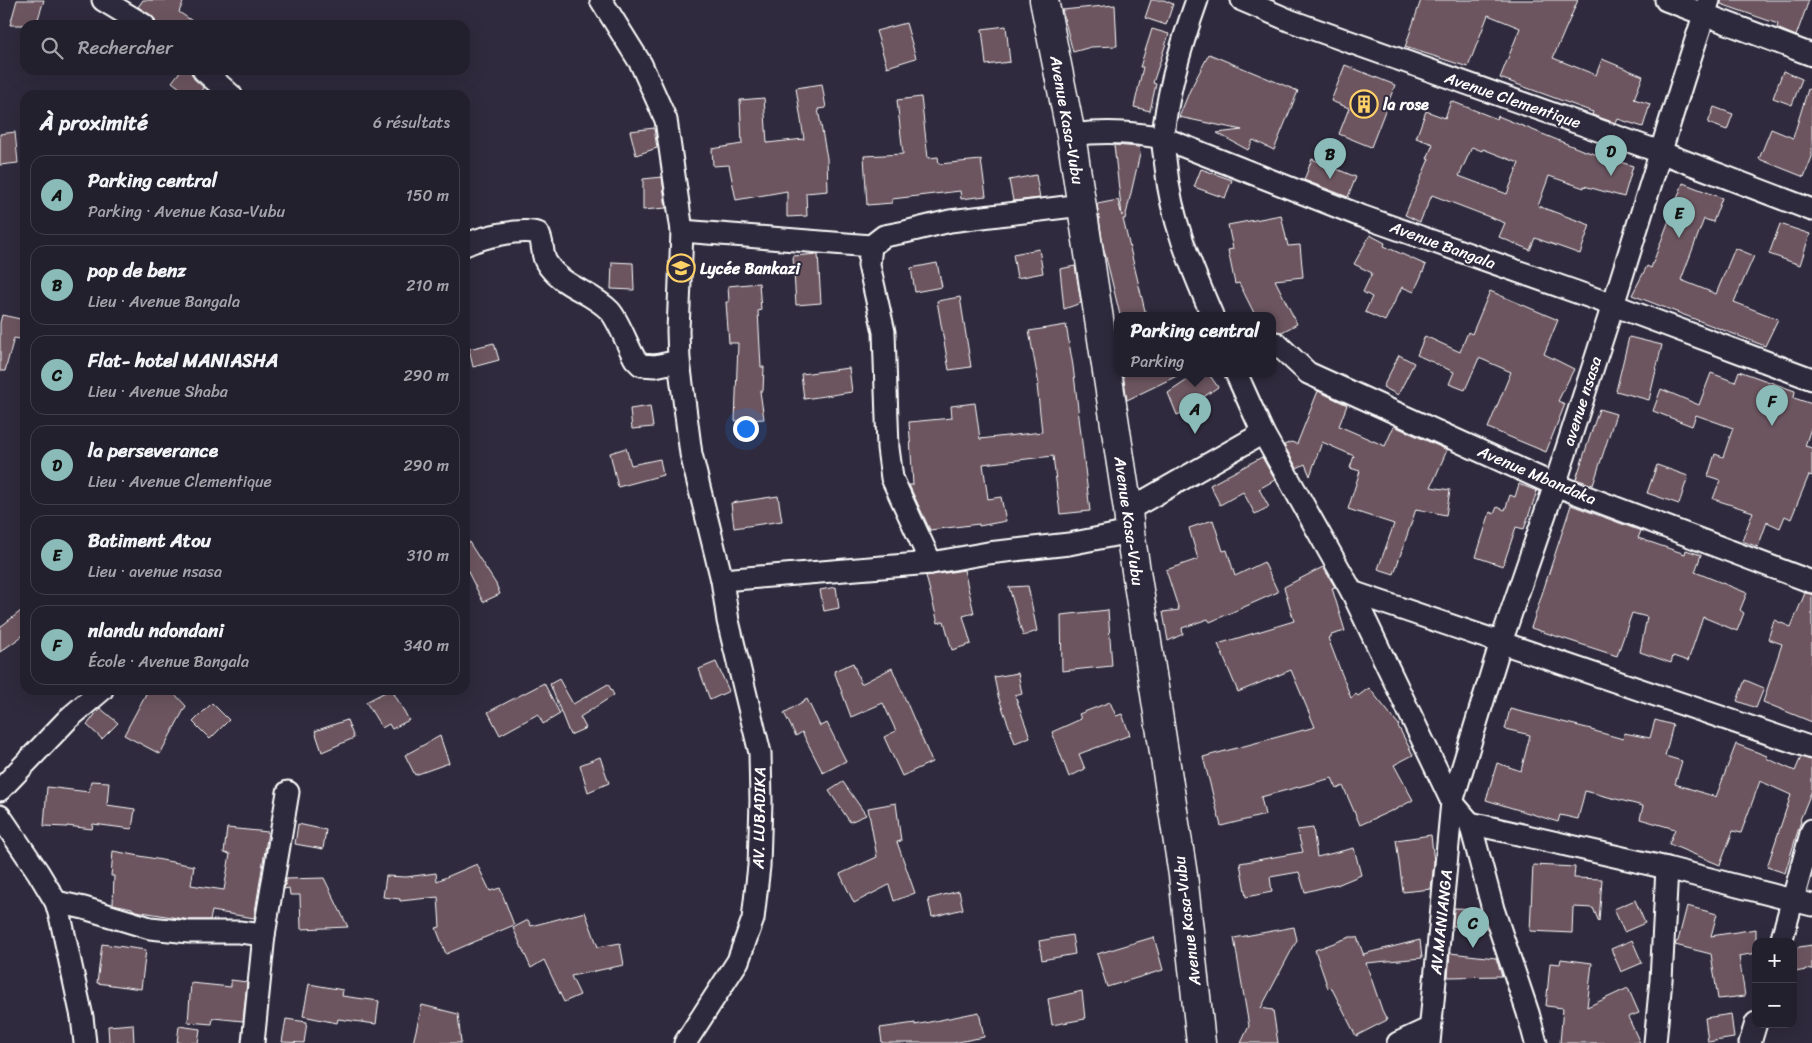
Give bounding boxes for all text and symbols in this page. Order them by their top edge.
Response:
search box [20,20,470,75]
text: Rechercher [78,31,173,64]
icon: search [38,34,66,62]
street label: Avenue Kasa-Vubu [1041,52,1093,187]
street label: Avenue Clementique [1440,63,1585,137]
building icon: la rose [1349,89,1379,119]
place label: la rose [1382,90,1429,119]
text: À proximité [40,104,148,142]
text: 6 résultats [373,108,450,137]
pin: D [1595,135,1627,176]
pin: B [1314,138,1346,179]
text: Parking central [88,164,217,197]
text: A [52,181,62,210]
text: 150 m [406,181,449,210]
text: Parking · Avenue Kasa-Vubu [88,197,285,226]
pin: E [1663,197,1695,238]
street label: Avenue Bangala [1385,212,1500,278]
school or university icon: Lycée Bankazi [666,253,696,283]
text: pop de benz [88,254,186,287]
place label: Lycée Bankazi [700,254,801,283]
text: B [52,271,62,300]
text: 210 m [406,271,449,300]
text: Lieu · Avenue Bangala [88,287,240,316]
popup [1114,312,1276,377]
text: Parking central [1130,314,1260,347]
text: Flat- hotel MANIASHA [88,344,278,377]
text: Parking [1130,347,1184,376]
street label: avenue nsasa [1554,352,1610,450]
text: C [52,361,62,390]
text: 290 m [403,361,449,390]
text: Lieu · Avenue Shaba [88,377,228,406]
pin: F [1756,385,1788,426]
pin: A [1179,393,1211,434]
your location [733,416,759,442]
text: la perseverance [88,434,218,467]
street label: Avenue Mbandaka [1472,437,1601,513]
text: D [52,451,62,480]
text: 290 m [403,451,449,480]
street label: Avenue Kasa-Vubu [1105,453,1152,588]
text: Lieu · Avenue Clementique [88,467,272,496]
text: Batiment Atou [88,524,211,557]
text: E [53,541,61,570]
text: 310 m [407,541,449,570]
text: Lieu · avenue nsasa [88,557,222,586]
text: nlandu ndondani [88,614,224,647]
text: F [53,631,61,660]
text: 340 m [404,631,449,660]
text: École · Avenue Bangala [88,647,249,676]
street label: AV. LUBADIKA [744,767,774,870]
street label: Avenue Kasa-Vubu [1165,854,1209,989]
street label: AV.MANIANGA [1421,868,1461,977]
pin: C [1457,907,1489,948]
map controls [1752,938,1797,1028]
button: + [1752,938,1797,983]
button: − [1752,983,1797,1028]

